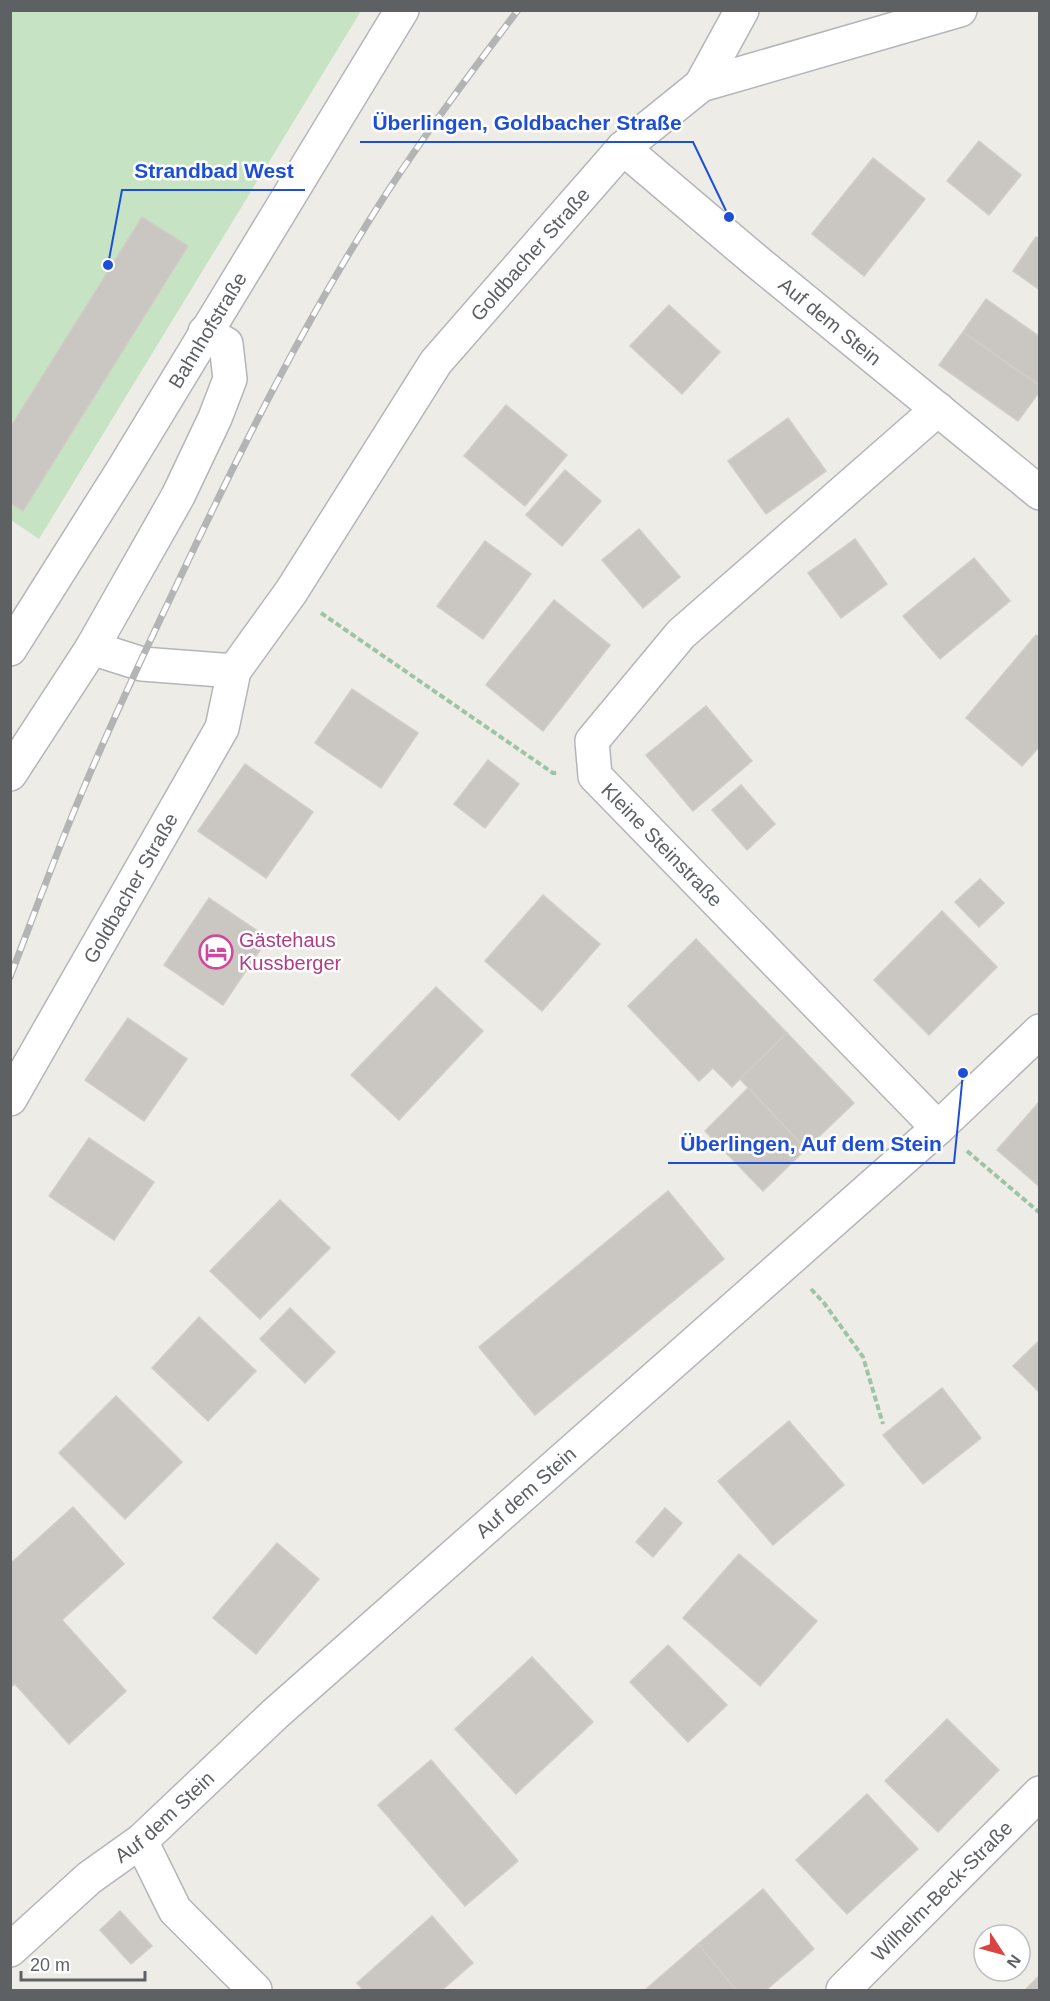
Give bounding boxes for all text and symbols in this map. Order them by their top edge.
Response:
callout: Überlingen, Goldbacher Straße [360,103,693,142]
text: Überlingen, Goldbacher Straße [372,111,682,134]
callout: Strandbad West [122,151,305,190]
text: Strandbad West [134,159,294,182]
street label: Goldbacher Straße [466,183,594,325]
street label: Bahnhofstraße [164,268,251,392]
street label: Auf dem Stein [774,273,886,370]
street label: Kleine Steinstraße [597,779,727,911]
street label: Goldbacher Straße [79,809,182,967]
place label: Gästehaus Kussberger [239,929,342,974]
hotel icon: Gästehaus Kussberger [198,934,234,970]
callout: Überlingen, Auf dem Stein [668,1124,954,1163]
text: Überlingen, Auf dem Stein [680,1132,942,1155]
street label: Auf dem Stein [471,1443,580,1542]
street label: Auf dem Stein [111,1767,218,1867]
street label: Wilhelm-Beck-Straße [867,1816,1017,1966]
north arrow [972,1923,1032,1983]
scale bar [21,1944,146,1982]
text: N [1003,1952,1024,1971]
text: 20 m [30,1955,70,1975]

